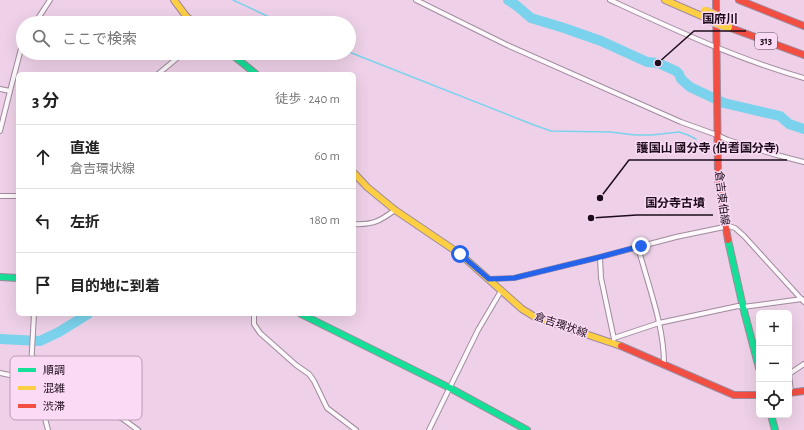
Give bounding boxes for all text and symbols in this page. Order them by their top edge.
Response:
callout: 国府川 [694,7,746,31]
text: 国府川 [702,12,738,25]
search box [16,16,356,60]
icon: search [30,27,52,49]
text: ここで検索 [62,32,137,47]
road number: 313 [755,33,777,49]
text: 3 分 [32,92,59,109]
text: 徒歩 · 240 m [275,93,340,106]
callout: 護国山 國分寺 (伯耆国分寺) [629,136,787,160]
text: 直進 [70,141,100,156]
text: 護国山 國分寺 (伯耆国分寺) [637,141,779,155]
icon: ahead [32,146,54,168]
text: 60 m [314,150,340,163]
text: 倉吉環状線 [70,163,135,176]
street label: 倉吉東伯線 [713,170,732,226]
callout: 国分寺古墳 [637,191,713,215]
text: 国分寺古墳 [645,197,705,209]
icon: left [32,210,54,232]
text: 180 m [310,214,340,227]
text: 左折 [70,215,100,230]
route end [632,237,650,255]
route start [451,245,469,263]
icon: arrive [32,274,54,296]
text: 目的地に到着 [70,279,160,294]
street label: 倉吉環状線 [533,310,589,339]
map controls [756,310,792,418]
button: + [756,310,792,346]
button: − [756,346,792,382]
legend [10,356,142,420]
text: 順調 [43,365,65,376]
text: 混雑 [43,382,65,394]
button: locate [756,382,792,418]
text: 渋滞 [43,401,65,412]

